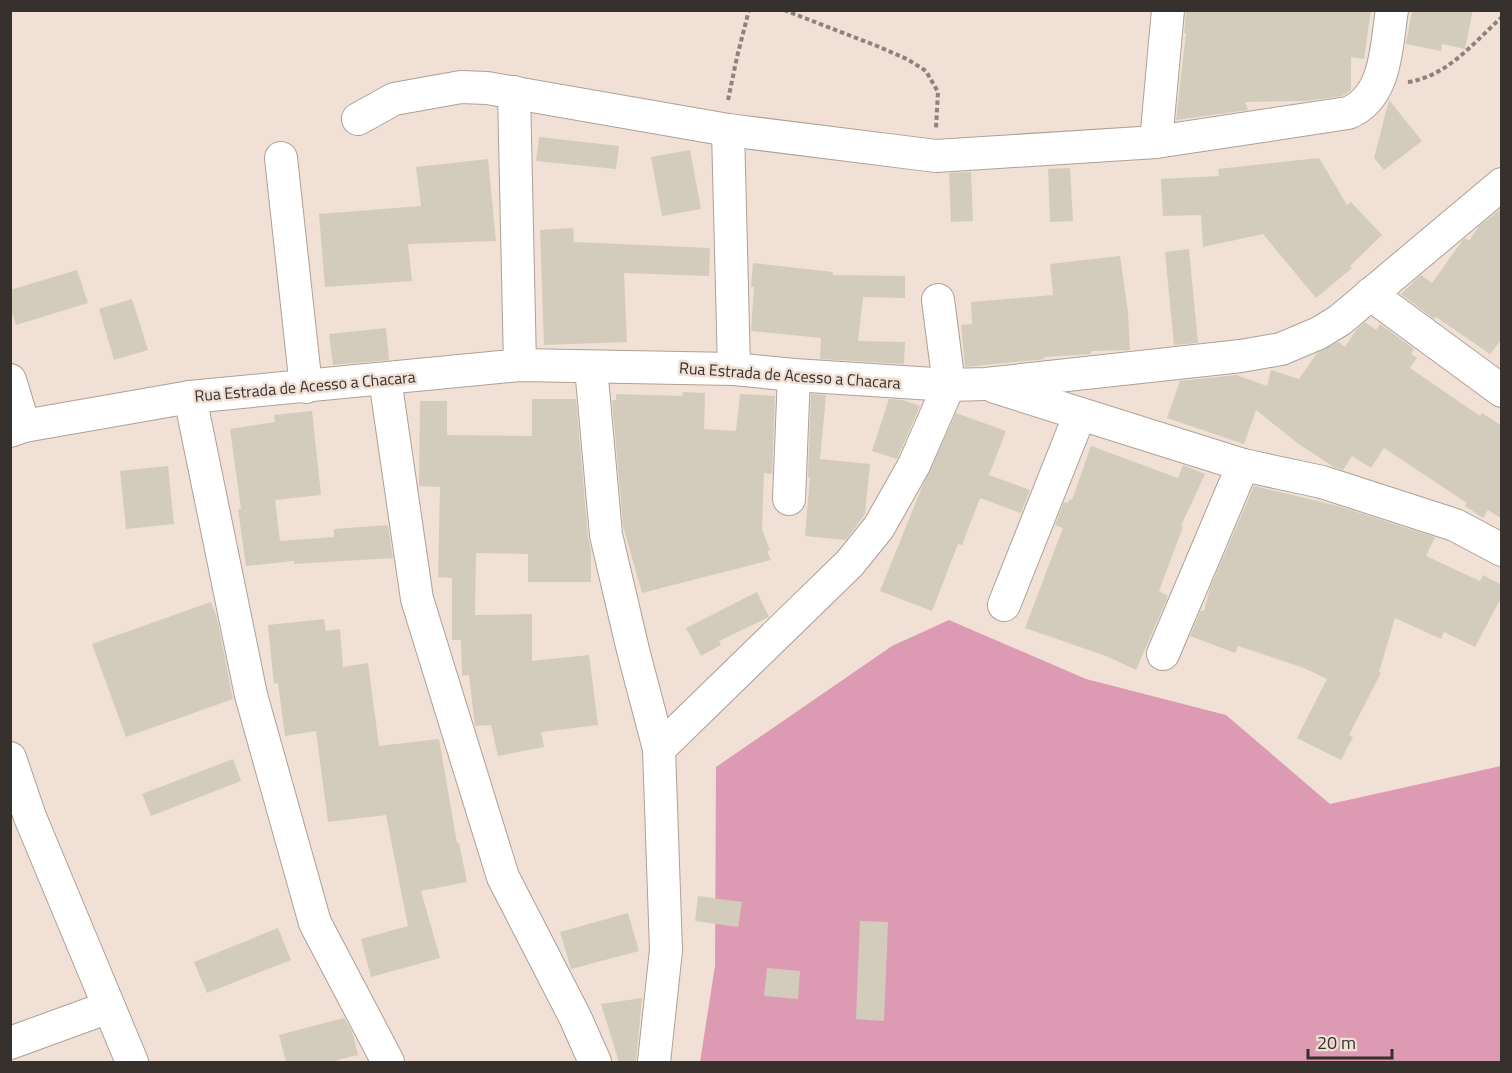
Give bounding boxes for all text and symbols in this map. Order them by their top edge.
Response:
street label: Rua Estrada de Acesso a Chacara [678,355,902,395]
street label: Rua Estrada de Acesso a Chacara [193,364,417,408]
scale bar [1308,1022,1392,1060]
text: 20 m [1317,1029,1356,1056]

